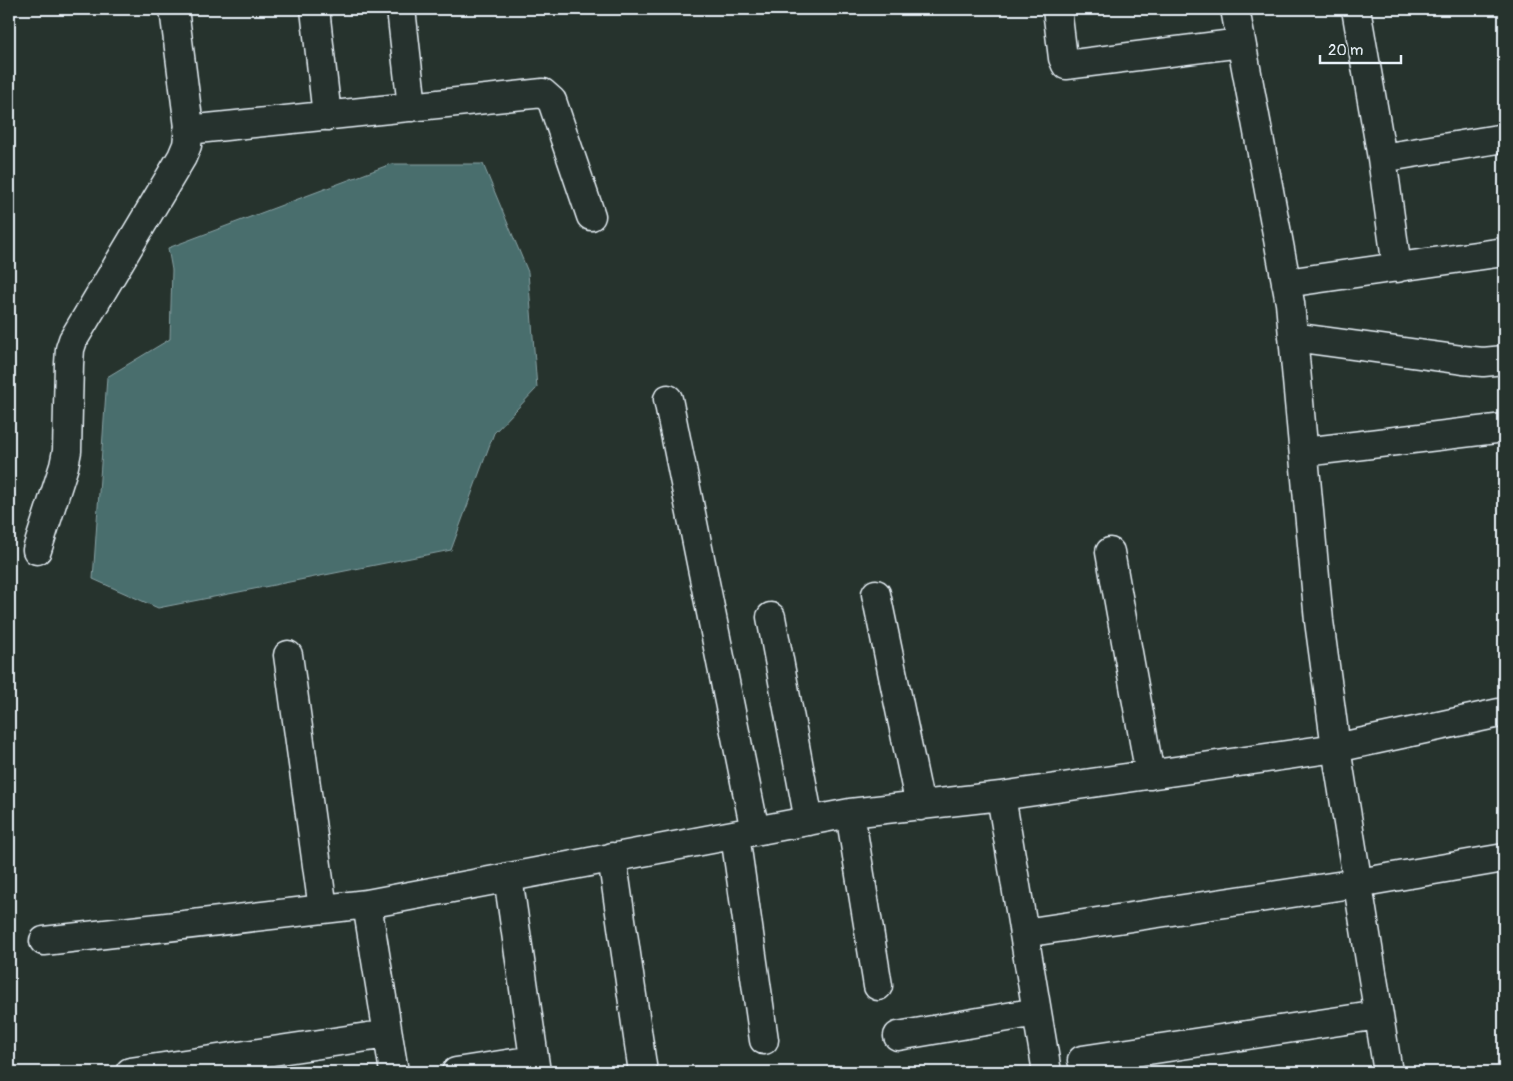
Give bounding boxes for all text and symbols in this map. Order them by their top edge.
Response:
scale bar [1320,32,1402,64]
text: 20 m [1328,41,1363,60]

